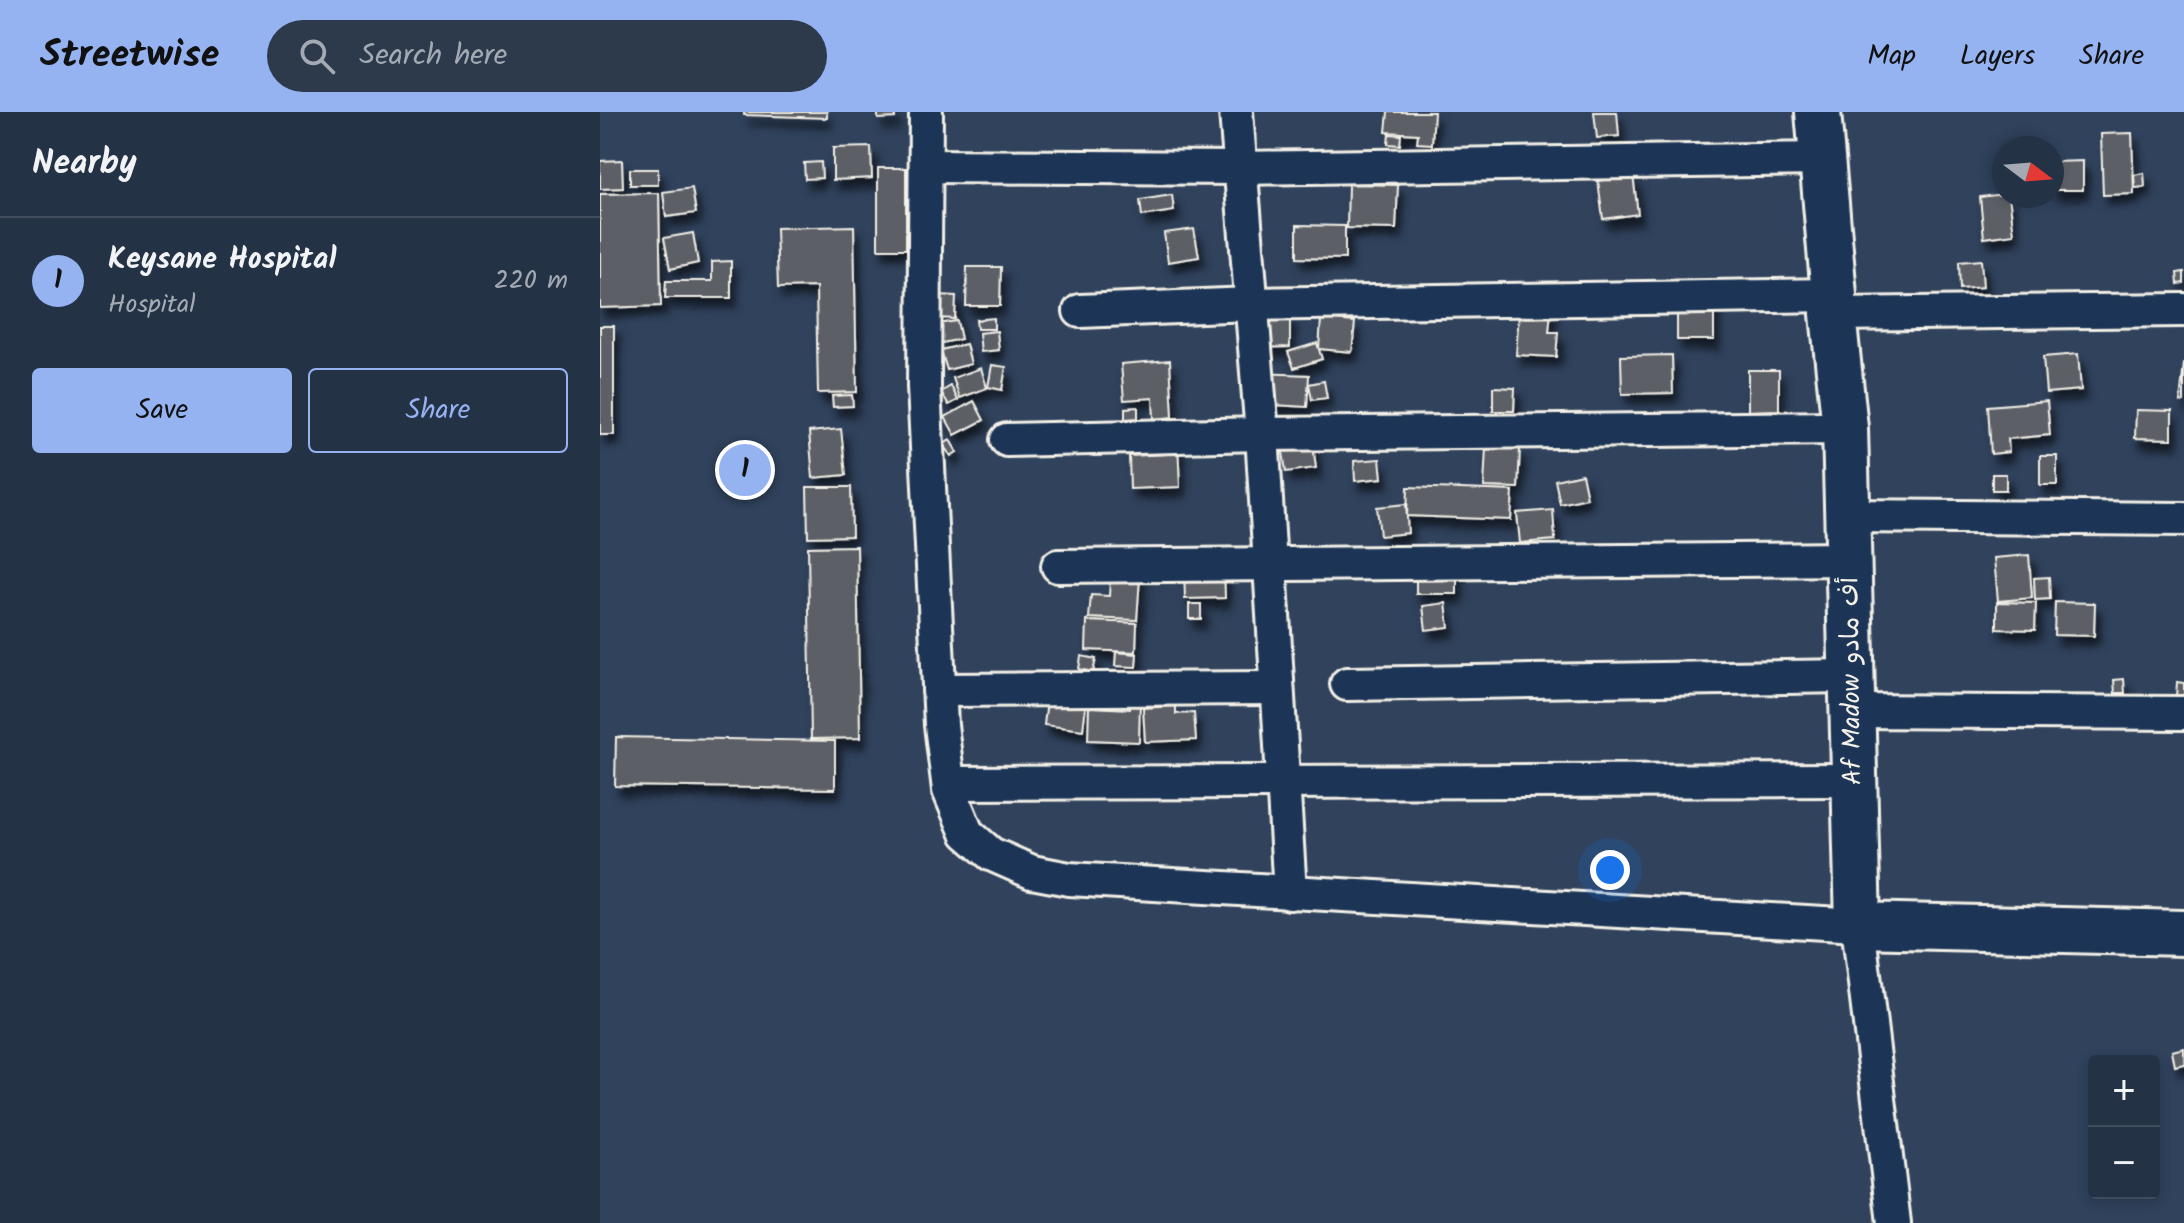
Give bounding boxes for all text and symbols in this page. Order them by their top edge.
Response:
search box [267,20,827,92]
text: Streetwise [40,26,219,86]
text: Search here [359,32,507,80]
icon: search [295,34,339,78]
text: Map [1867,34,1916,79]
text: Layers [1960,34,2035,79]
text: Share [2079,34,2144,79]
north arrow [1992,136,2064,208]
text: Nearby [32,137,137,191]
text: Keysane Hospital [108,236,336,284]
text: 1 [54,260,62,302]
text: 220 m [494,260,568,302]
text: Hospital [108,284,196,326]
button: Save [32,368,292,453]
button: Share [308,368,568,453]
pin: 1 [719,440,771,500]
street label: Af Madow أف مادو [1829,576,1875,785]
your location [1590,850,1630,890]
map controls [2088,1055,2160,1199]
button: + [2088,1055,2160,1127]
button: − [2088,1127,2160,1199]

